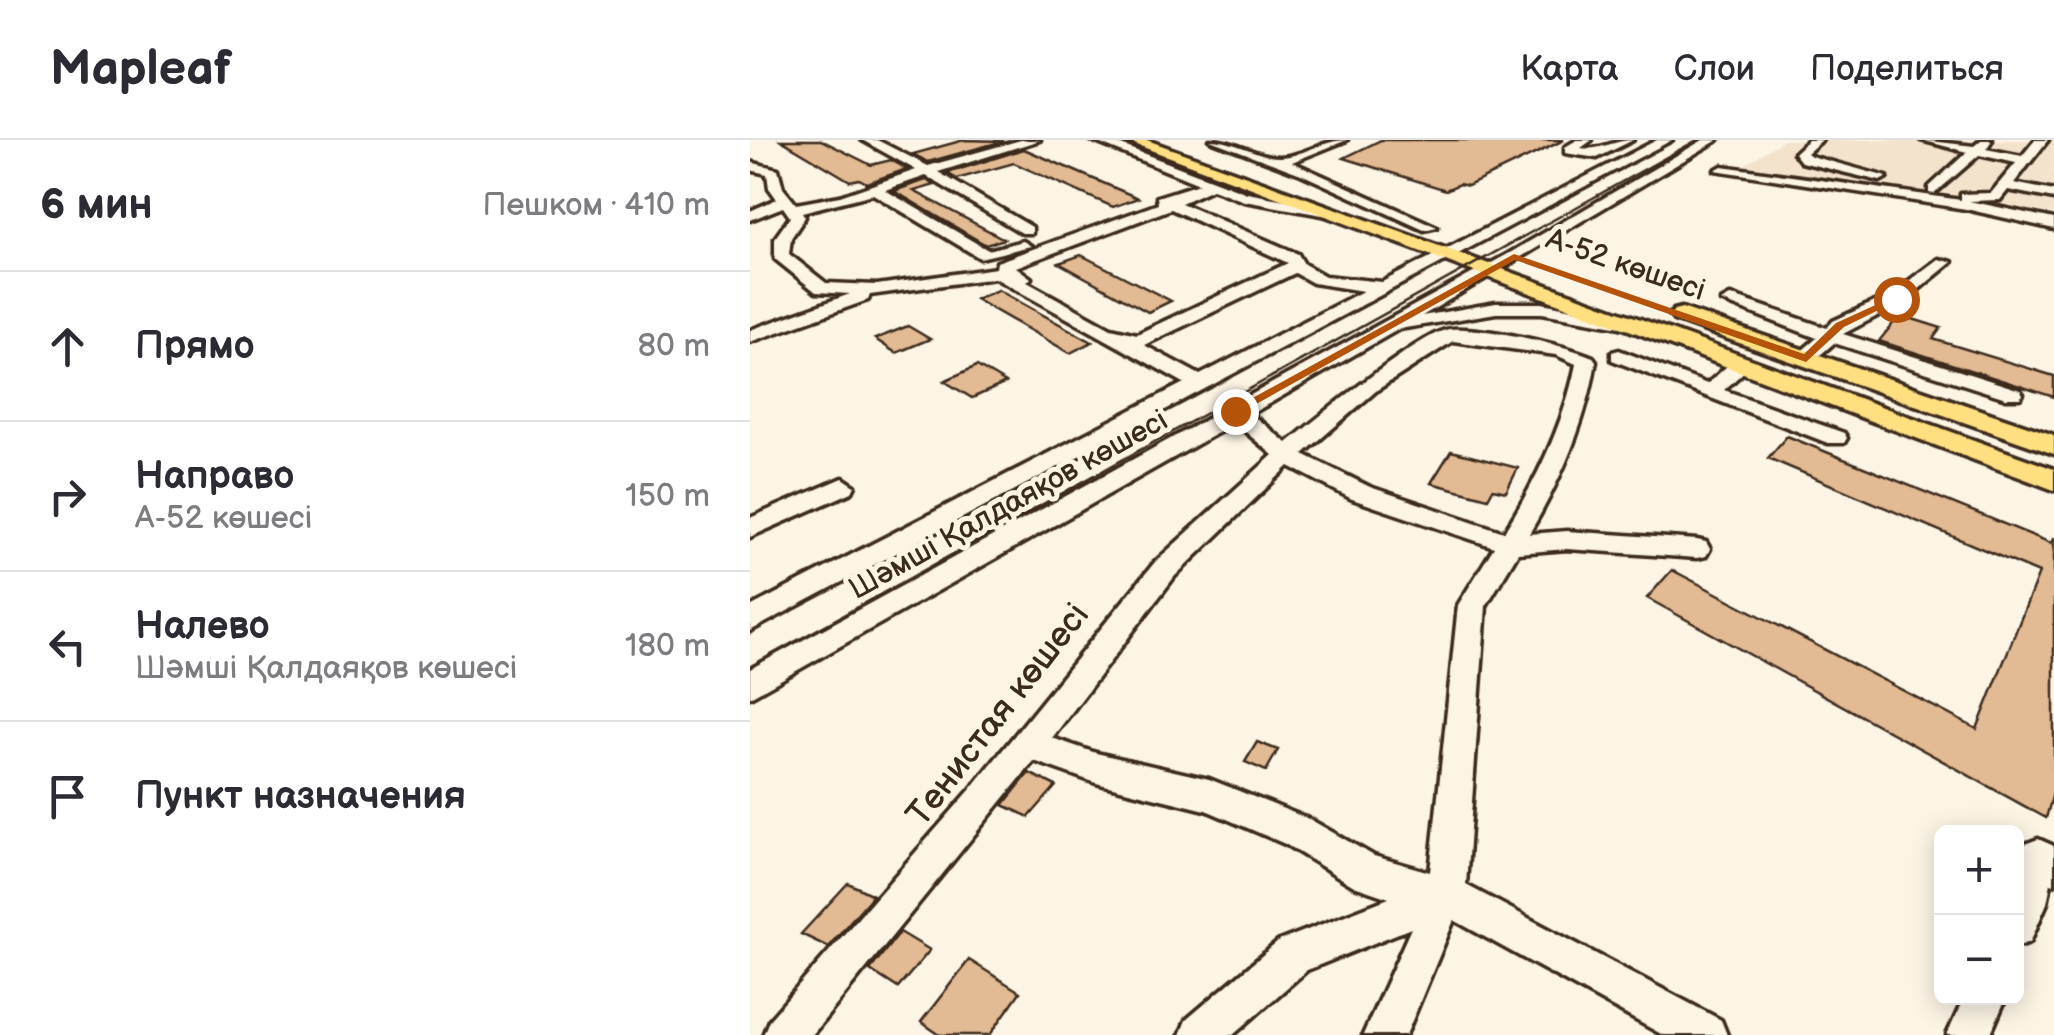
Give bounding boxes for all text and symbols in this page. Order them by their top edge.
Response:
text: Mapleaf [50,41,232,98]
text: Карта [1520,48,1619,91]
text: Слои [1674,48,1755,91]
text: Поделиться [1810,48,2004,91]
text: 6 мин [40,180,153,231]
text: Пешком · 410 m [483,186,710,225]
street label: А-52 көшесі [1540,221,1710,309]
route start [1874,277,1920,323]
icon: ahead [40,319,95,374]
text: Прямо [135,324,254,369]
text: 80 m [637,327,710,366]
route end [1213,389,1259,435]
street label: Шәмші Қалдаяқов көшесі [843,402,1174,608]
text: Направо [135,454,294,499]
icon: right [40,469,95,524]
text: 150 m [625,477,710,516]
text: А-52 көшесі [135,499,312,538]
street label: Тенистая көшесі [898,595,1099,835]
text: Налево [135,604,270,649]
icon: left [40,619,95,674]
text: 180 m [625,627,710,666]
text: Шәмші Қалдаяқов көшесі [135,649,518,688]
icon: arrive [40,769,95,824]
text: Пункт назначения [135,774,466,819]
map controls [1934,825,2024,1005]
button: + [1934,825,2024,915]
button: − [1934,915,2024,1005]

